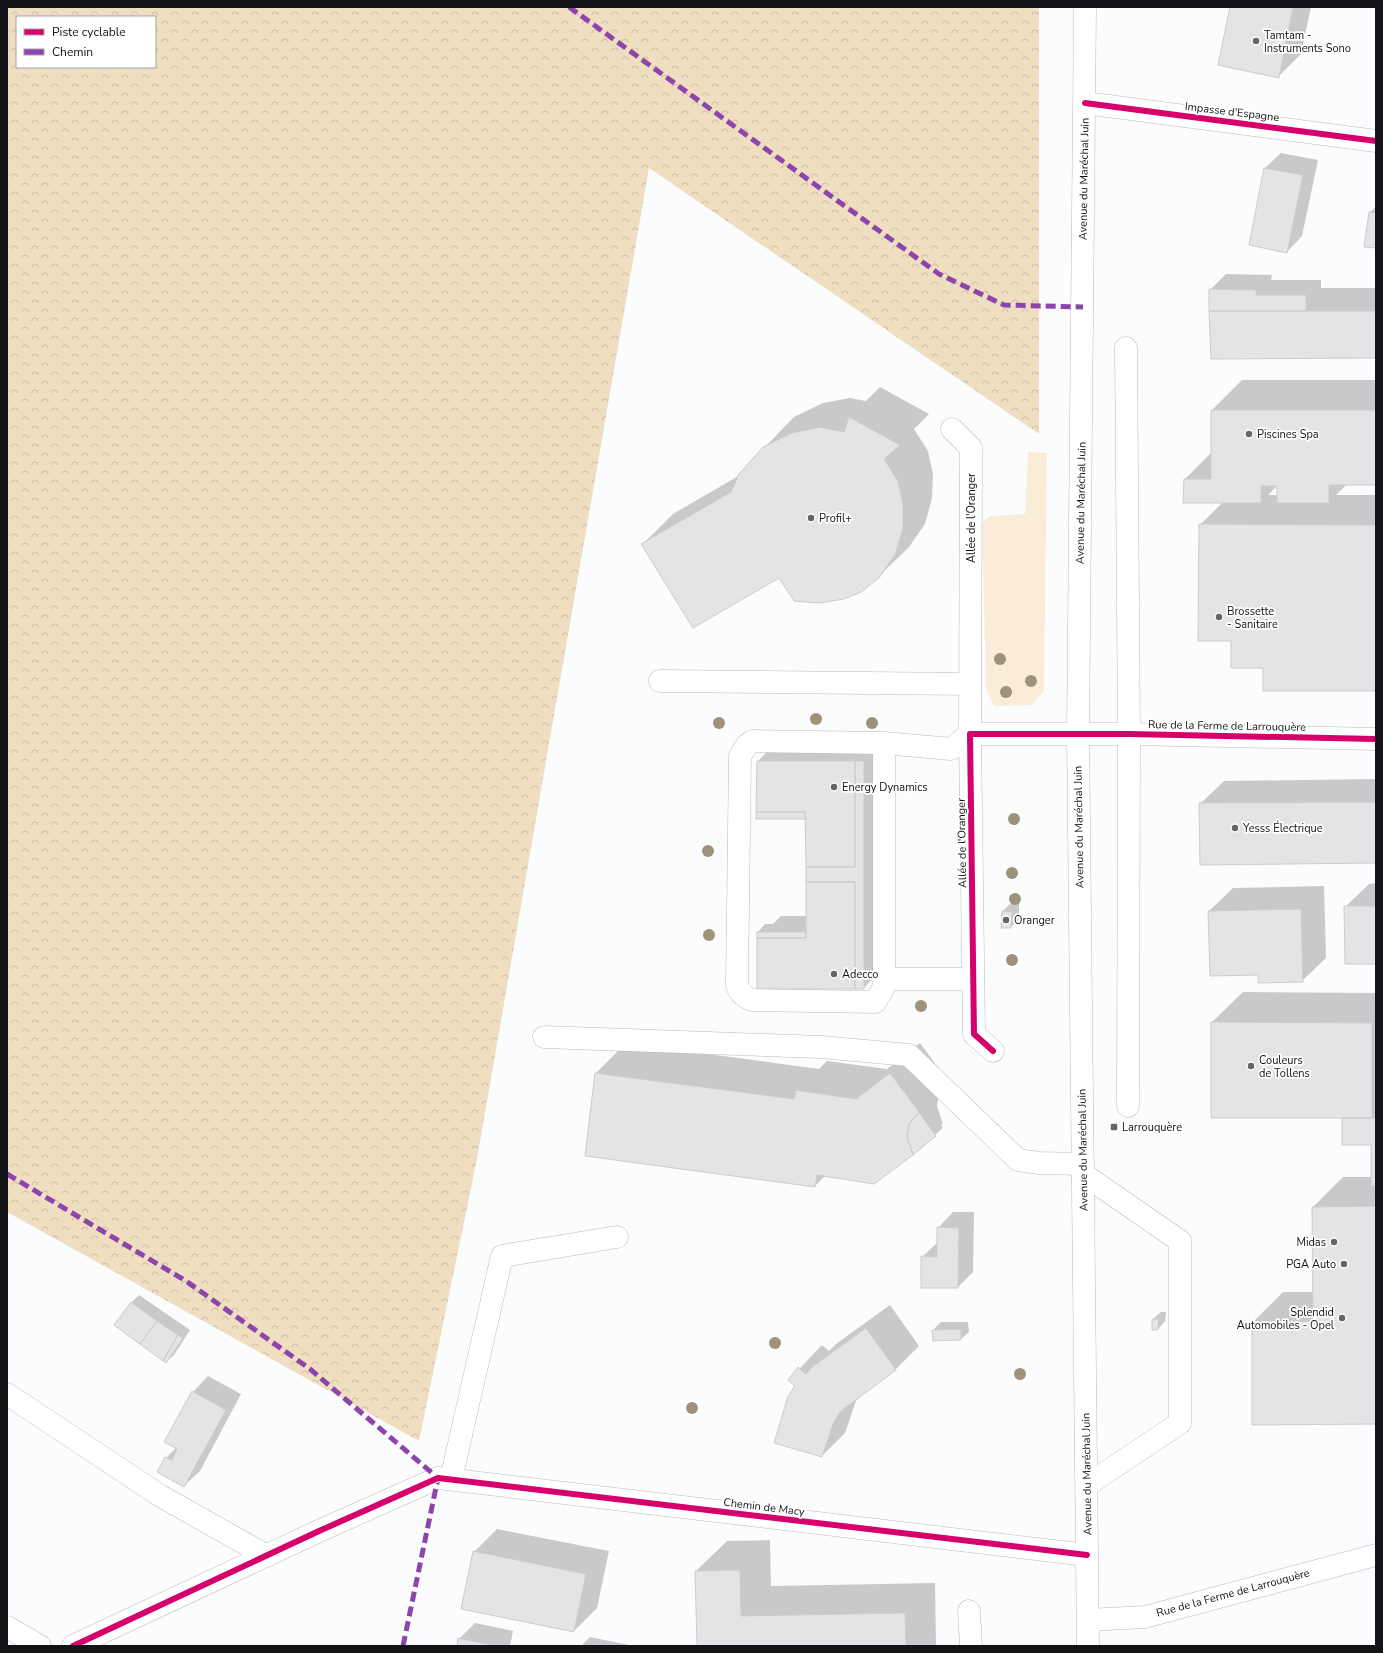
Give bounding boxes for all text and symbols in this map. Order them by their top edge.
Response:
legend [16,16,156,68]
text: Piste cyclable [52,24,126,40]
place label: Tamtam - Instruments Sono [1264,28,1351,56]
marker: Tamtam - Instruments Sono [1251,36,1261,46]
text: Chemin [52,44,93,60]
street label: Impasse d'Espagne [1184,99,1280,125]
street label: Avenue du Maréchal Juin [1075,118,1093,240]
place label: Piscines Spa [1257,427,1319,442]
marker: Piscines Spa [1244,429,1254,439]
street label: Avenue du Maréchal Juin [1072,442,1090,564]
street label: Allée de l'Oranger [964,473,979,563]
place label: Profil+ [819,511,852,526]
marker: Profil+ [806,513,816,523]
place label: Brossette - Sanitaire [1227,604,1278,632]
marker: Brossette - Sanitaire [1214,612,1224,622]
street label: Rue de la Ferme de Larrouquère [1148,717,1306,735]
street label: Avenue du Maréchal Juin [1070,766,1088,888]
place label: Energy Dynamics [842,780,928,795]
marker: Energy Dynamics [829,782,839,792]
street label: Allée de l'Oranger [954,798,970,888]
place label: Yesss Électrique [1242,820,1323,836]
marker: Yesss Électrique [1230,823,1240,833]
place label: Oranger [1014,913,1055,928]
marker: Oranger [1001,915,1011,925]
place label: Adecco [842,967,878,982]
marker: Adecco [829,969,839,979]
place label: Couleurs de Tollens [1259,1053,1310,1081]
marker: Couleurs de Tollens [1246,1061,1256,1071]
street label: Avenue du Maréchal Juin [1074,1089,1092,1211]
place label: Larrouquère [1122,1120,1182,1135]
marker: Larrouquère [1109,1122,1119,1132]
place label: Midas [1297,1235,1326,1250]
marker: Midas [1329,1237,1339,1247]
place label: PGA Auto [1286,1257,1336,1272]
marker: PGA Auto [1339,1259,1349,1269]
place label: Splendid Automobiles - Opel [1237,1305,1335,1333]
marker: Splendid Automobiles - Opel [1337,1313,1347,1323]
street label: Avenue du Maréchal Juin [1078,1413,1096,1535]
street label: Chemin de Macy [723,1495,806,1519]
street label: Rue de la Ferme de Larrouquère [1155,1565,1311,1621]

